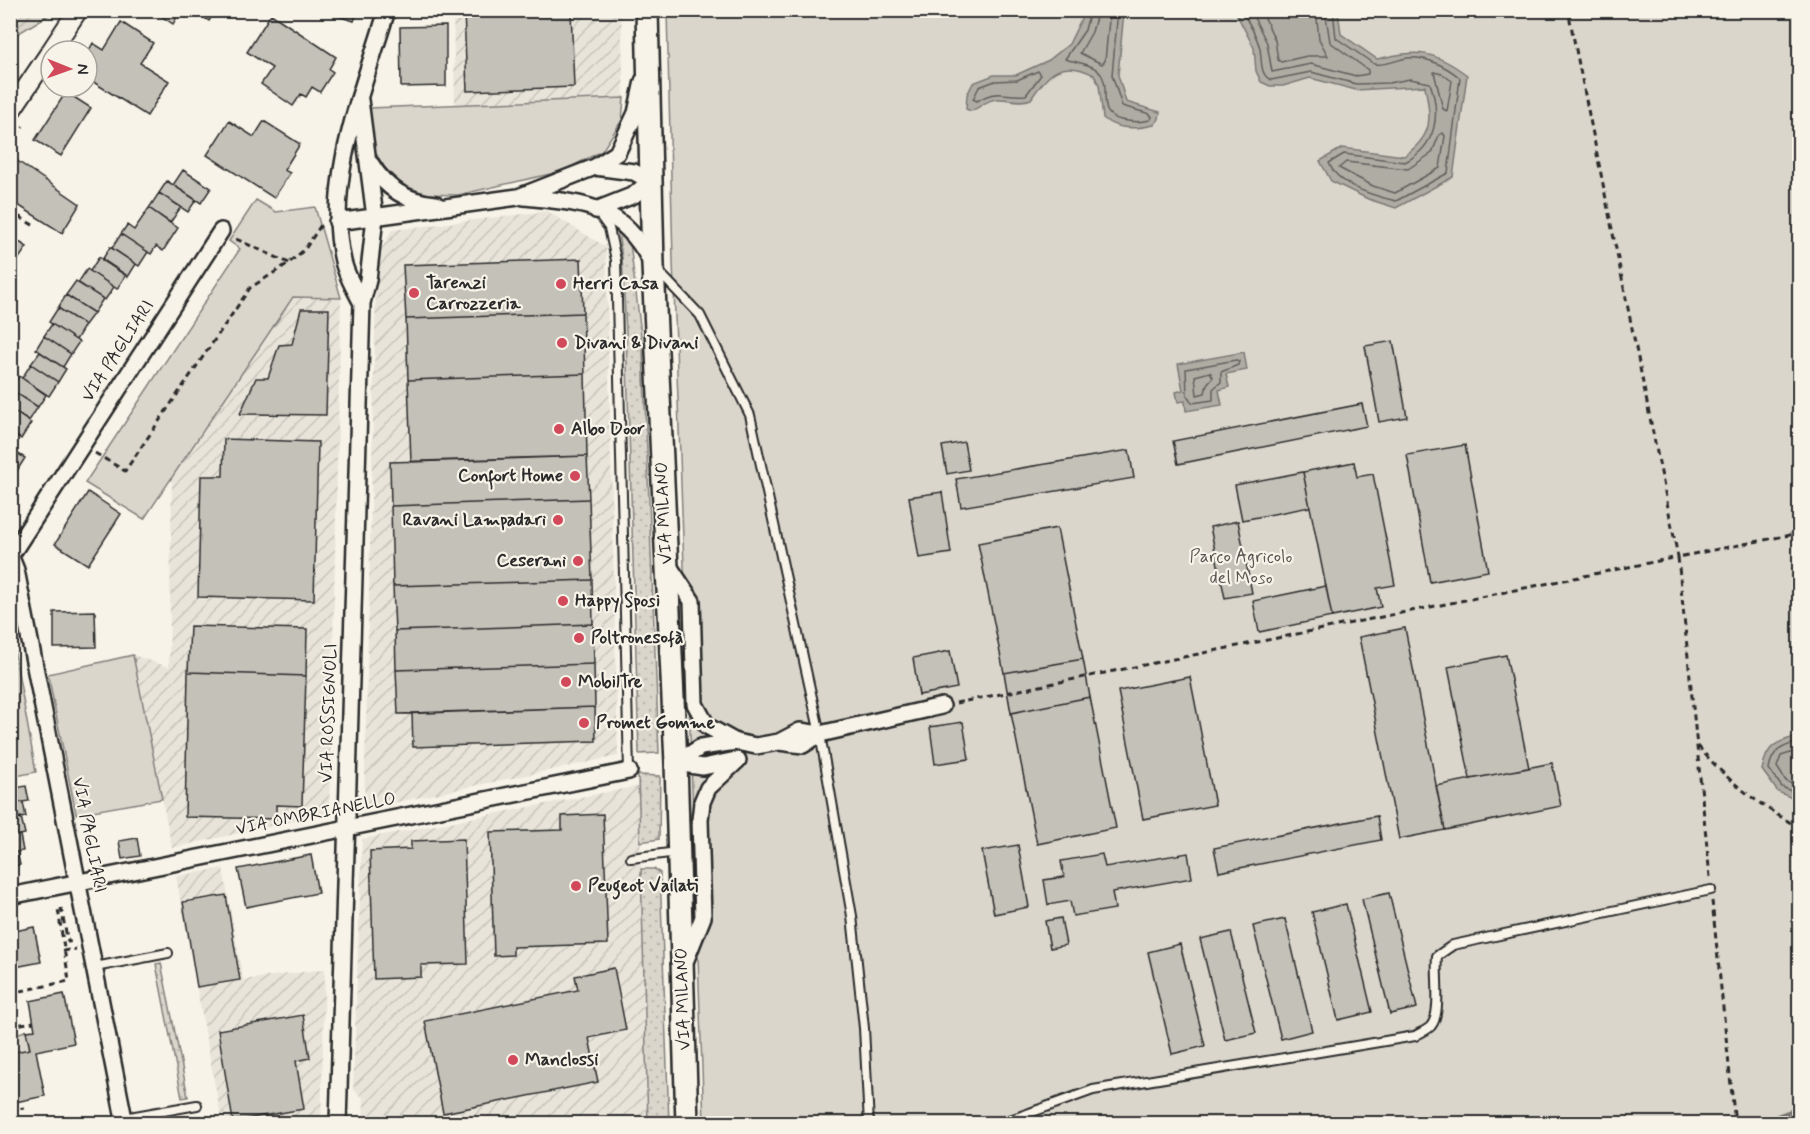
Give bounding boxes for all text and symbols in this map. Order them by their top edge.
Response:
north arrow [39,39,99,99]
text: N [72,64,93,75]
place label: Tarenzi Carrozzeria [426,271,522,316]
place label: Herri Casa [573,272,659,296]
marker: Herri Casa [554,277,568,291]
marker: Tarenzi Carrozzeria [407,286,421,300]
street label: VIA PAGLIARI [76,295,160,407]
place label: Divani & Divani [574,331,698,355]
marker: Divani & Divani [555,336,569,350]
place label: Albo Door [571,417,645,441]
marker: Albo Door [552,422,566,436]
street label: VIA MILANO [649,461,679,565]
place label: Confort Home [458,464,563,490]
marker: Confort Home [568,469,582,483]
place label: Ravani Lampadari [402,508,546,532]
marker: Ravani Lampadari [551,513,565,527]
park label: Parco Agricolo del Moso [1189,545,1293,590]
place label: Ceserani [496,549,566,573]
marker: Ceserani [571,554,585,568]
place label: Happy Sposi [575,589,660,613]
marker: Happy Sposi [556,594,570,608]
place label: Poltronesofà [591,626,684,650]
marker: Poltronesofà [572,631,586,645]
street label: VIA ROSSIGNOLI [315,643,343,783]
place label: MobilTre [578,670,643,694]
marker: MobilTre [559,675,573,689]
place label: Promet Gomme [596,711,715,735]
marker: Promet Gomme [577,716,591,730]
street label: VIA PAGLIARI [66,775,112,895]
street label: VIA OMBRIANELLO [234,787,398,841]
place label: Peugeot Vailati [588,874,699,900]
marker: Peugeot Vailati [569,879,583,893]
street label: VIA MILANO [669,947,697,1051]
place label: Manclossi [525,1048,598,1072]
marker: Manclossi [506,1053,520,1067]

